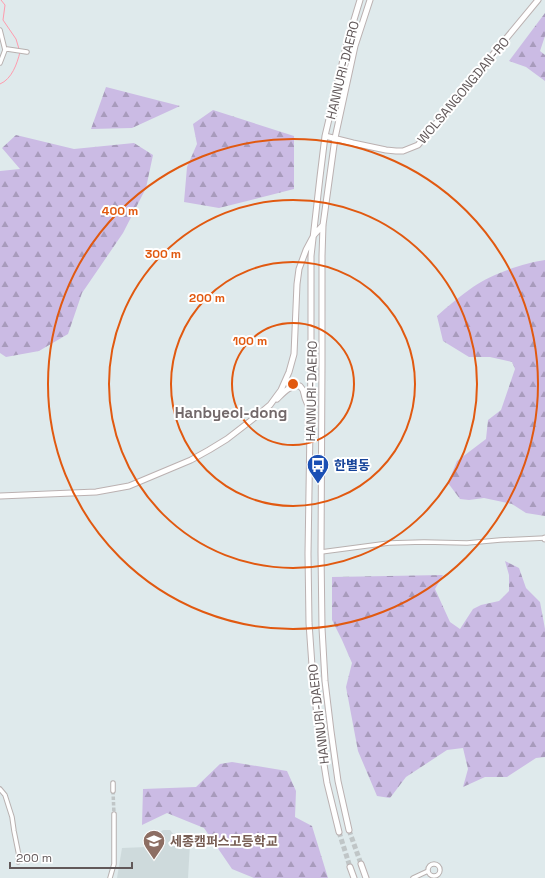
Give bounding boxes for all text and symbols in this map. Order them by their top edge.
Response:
street label: HANNURI-DAERO [322,19,363,121]
street label: WOLSANGONGDAN-RO [414,33,513,147]
text: 400 m [102,203,138,219]
text: 300 m [145,246,181,262]
text: 200 m [189,290,225,306]
text: 100 m [233,333,267,349]
street label: HANNURI-DAERO [302,340,321,442]
centre of rings [286,377,300,391]
district label: Hanbyeol-dong [175,403,287,422]
bus stop icon: 한별동 [305,452,331,485]
place label: 한별동 [334,457,370,474]
street label: HANNURI-DAERO [304,663,333,765]
school or university icon: 세종캠퍼스고등학교 [141,828,167,861]
place label: 세종캠퍼스고등학교 [170,833,278,850]
scale bar [10,844,132,870]
text: 200 m [16,850,52,866]

